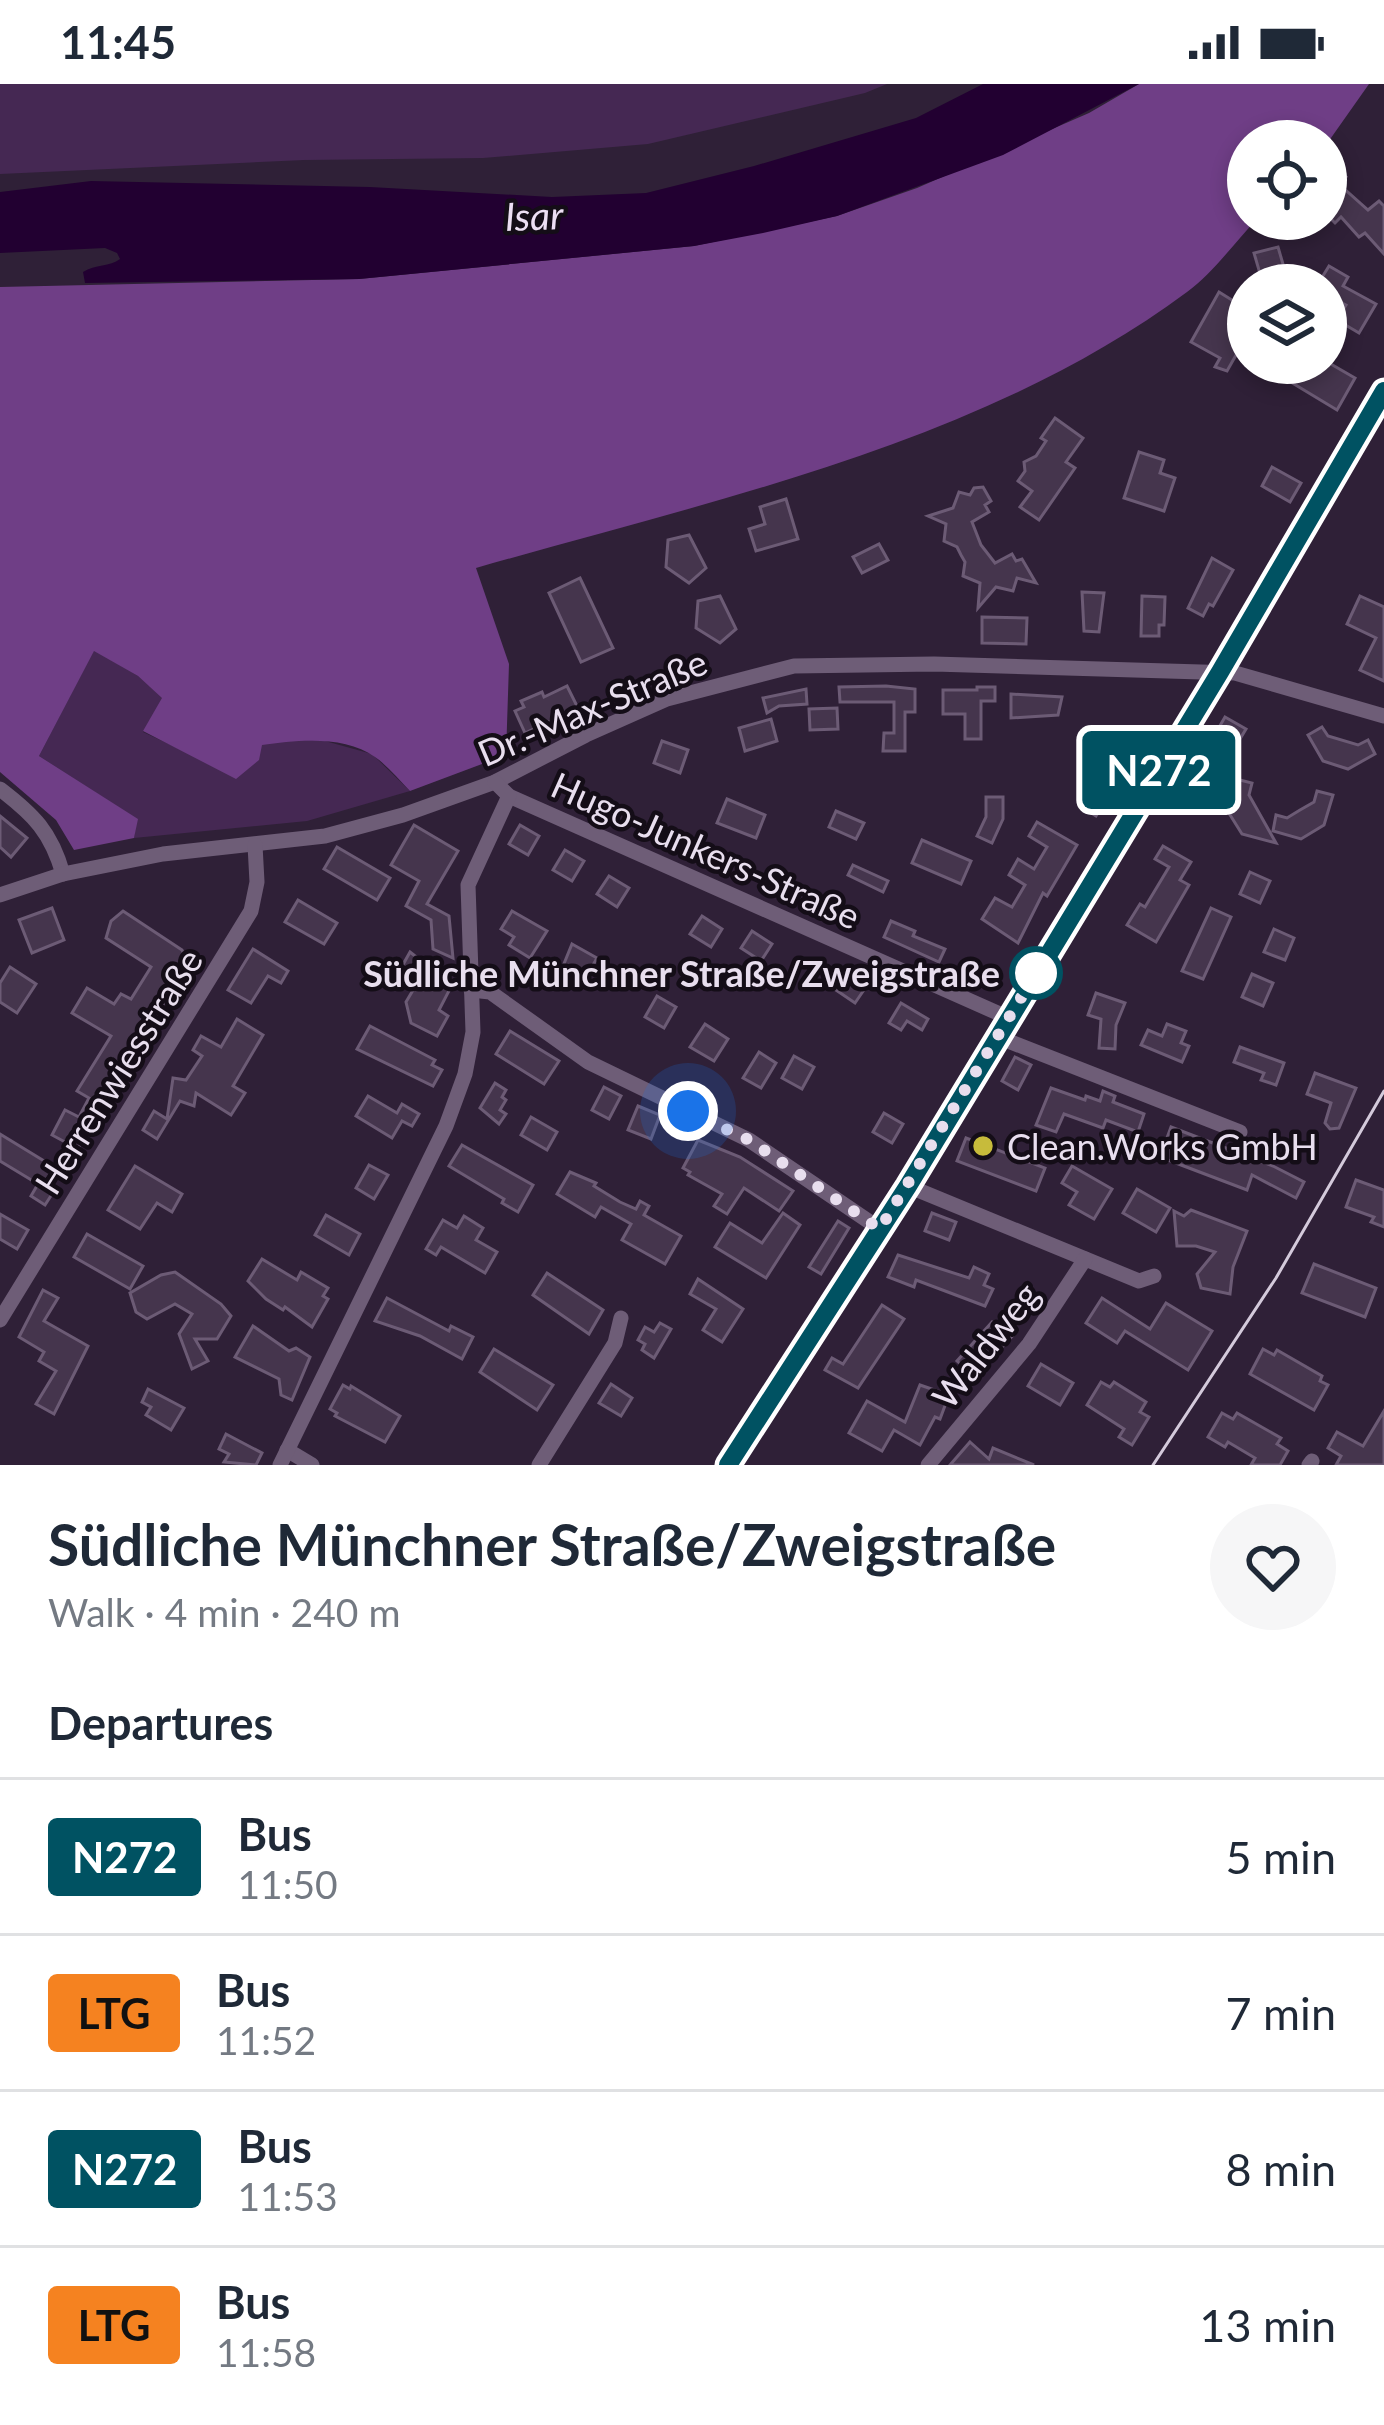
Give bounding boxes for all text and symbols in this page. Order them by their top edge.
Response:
text: 11:45 [60,15,176,69]
map controls [1227,120,1347,384]
button: locate [1227,120,1347,240]
water label: Isar [504,191,565,239]
button: layers [1227,264,1347,384]
street label: Dr.-Max-Straße [471,639,713,775]
line badge: N272 [1075,731,1243,809]
text: N272 [1106,745,1212,795]
street label: Hugo-Junkers-Straße [545,762,867,938]
street label: Herrenwiesstraße [25,940,211,1202]
marker: Südliche Münchner Straße/Zweigstraße [1011,948,1061,998]
place label: Südliche Münchner Straße/Zweigstraße [363,951,1000,995]
your location [658,1081,718,1141]
place label: Clean.Works GmbH [1007,1124,1318,1168]
marker: Clean.Works GmbH [970,1133,996,1159]
street label: Waldweg [922,1273,1048,1417]
button: heart [1210,1504,1336,1630]
text: Südliche Münchner Straße/Zweigstraße [48,1510,1056,1578]
text: Walk · 4 min · 240 m [48,1589,401,1635]
text: Departures [48,1696,273,1750]
text: Bus [237,1807,312,1861]
text: 5 min [1225,1830,1336,1884]
text: N272 [72,1832,177,1882]
text: 11:50 [237,1861,338,1907]
text: Bus [216,1963,290,2017]
text: 7 min [1225,1986,1336,2040]
text: LTG [78,1988,150,2038]
text: 11:52 [216,2017,316,2063]
text: Bus [237,2119,312,2173]
text: 8 min [1225,2142,1336,2196]
text: N272 [72,2144,177,2194]
text: 11:53 [237,2173,338,2219]
text: Bus [216,2275,290,2329]
text: 13 min [1199,2298,1336,2352]
text: LTG [78,2300,150,2350]
text: 11:58 [216,2329,316,2375]

